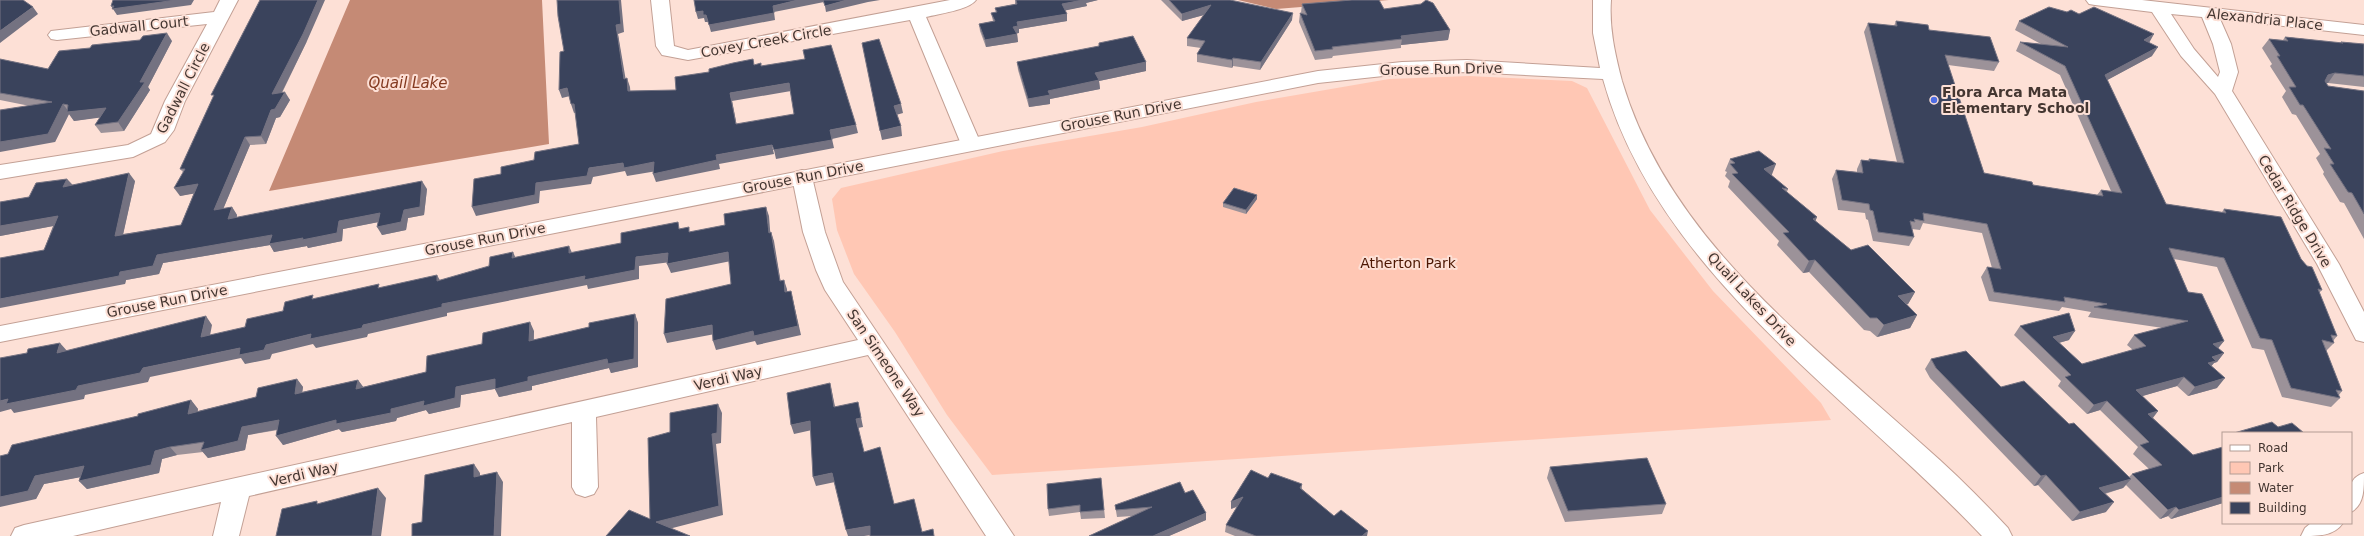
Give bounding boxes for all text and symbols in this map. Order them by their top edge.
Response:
street label: Alexandria Place [2206,5,2324,33]
street label: Gadwall Court [89,13,190,39]
street label: Covey Creek Circle [699,22,833,60]
street label: Gadwall Circle [153,40,213,136]
street label: Grouse Run Drive [1380,60,1502,78]
water label: Quail Lake [368,74,448,92]
place label: Flora Arca Mata Elementary School [1942,84,2089,116]
street label: Grouse Run Drive [1059,95,1183,135]
marker: Flora Arca Mata Elementary School [1929,95,1939,105]
street label: Cedar Ridge Drive [2255,152,2335,270]
street label: Grouse Run Drive [741,157,865,197]
street label: Grouse Run Drive [423,219,547,259]
street label: Quail Lakes Drive [1704,249,1800,349]
park label: Atherton Park [1360,255,1457,271]
street label: Grouse Run Drive [105,281,229,321]
street label: San Simeone Way [844,306,928,420]
street label: Verdi Way [692,362,764,394]
legend [2222,432,2352,524]
text: Road [2258,441,2288,455]
street label: Verdi Way [268,458,340,490]
text: Park [2258,461,2284,475]
text: Water [2258,481,2294,495]
text: Building [2258,501,2307,515]

